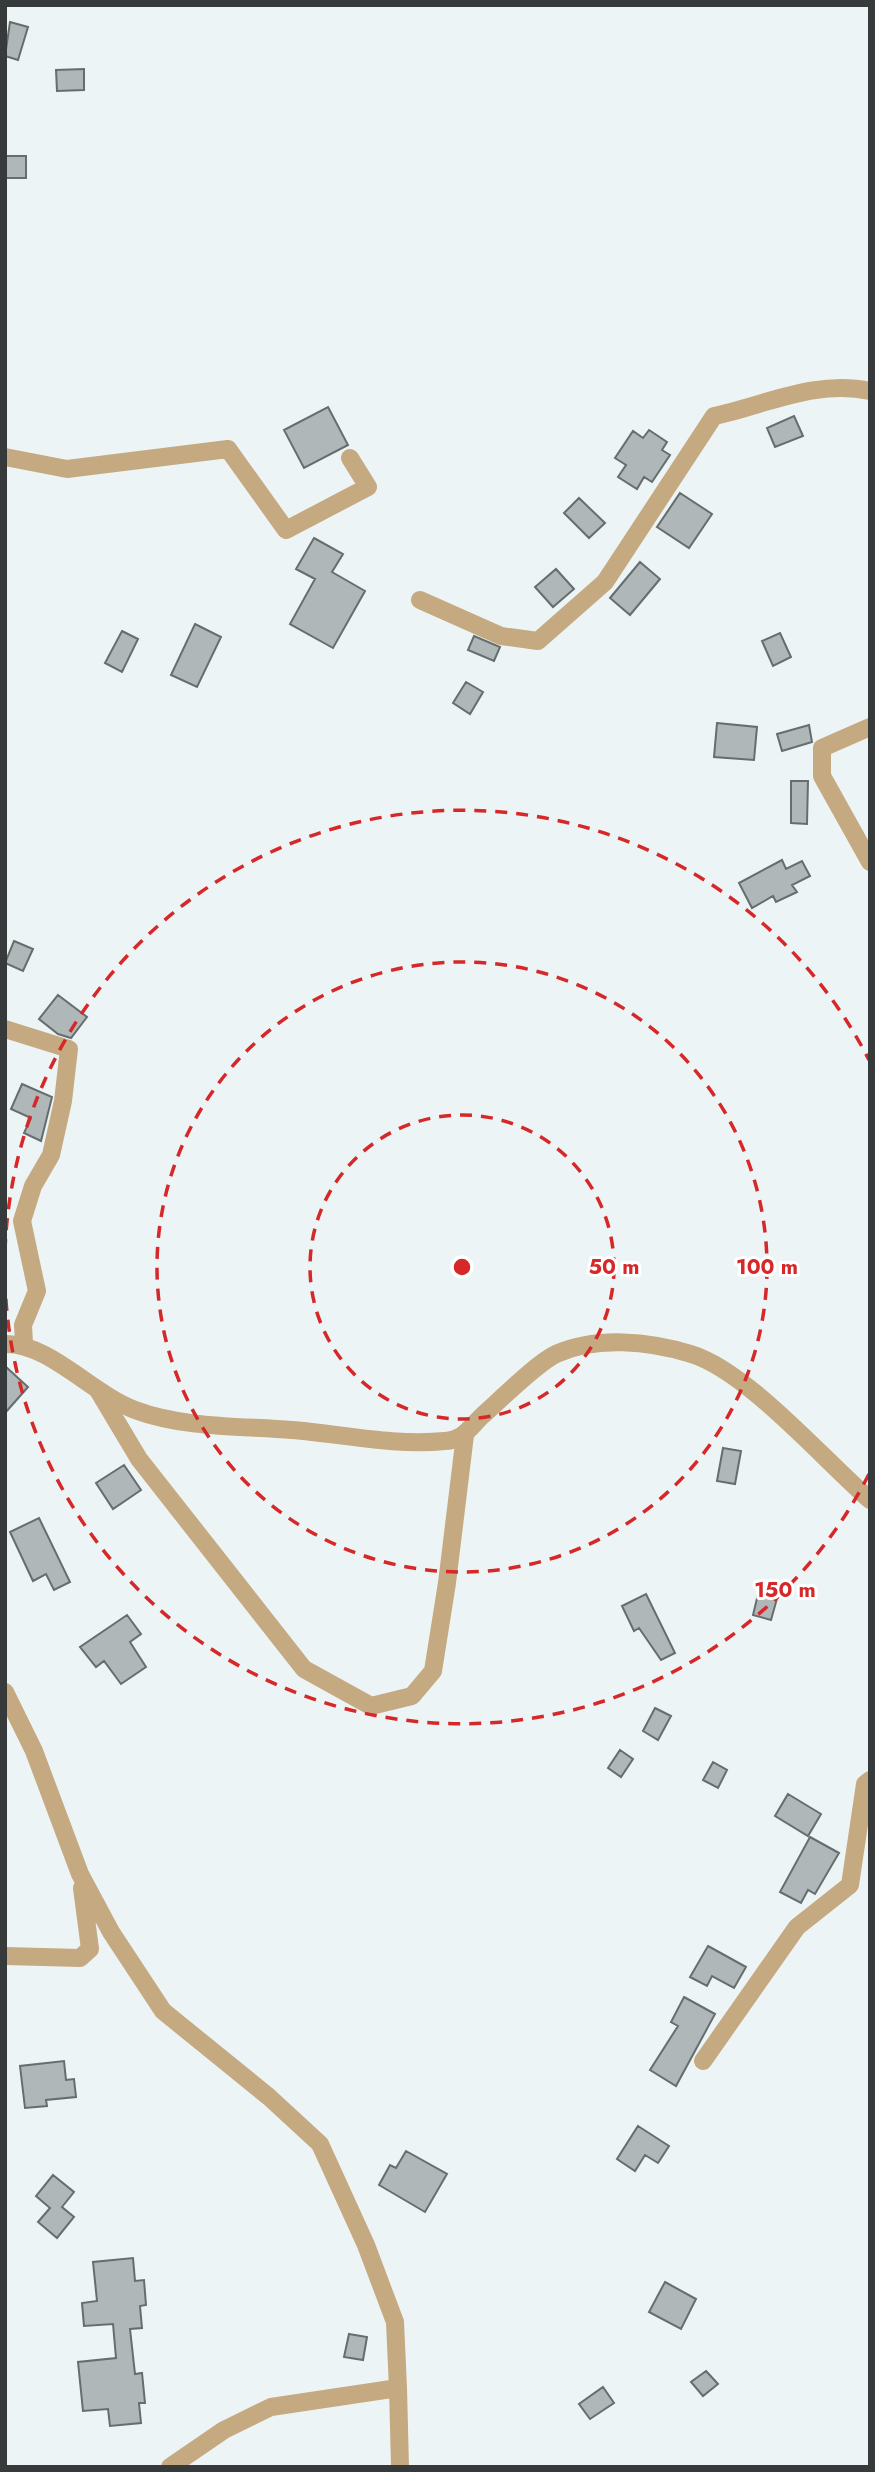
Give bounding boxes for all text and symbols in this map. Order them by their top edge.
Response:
text: 50 m [589,1252,639,1282]
text: 100 m [736,1252,798,1282]
centre of rings [450,1255,474,1279]
text: 150 m [754,1575,816,1605]

